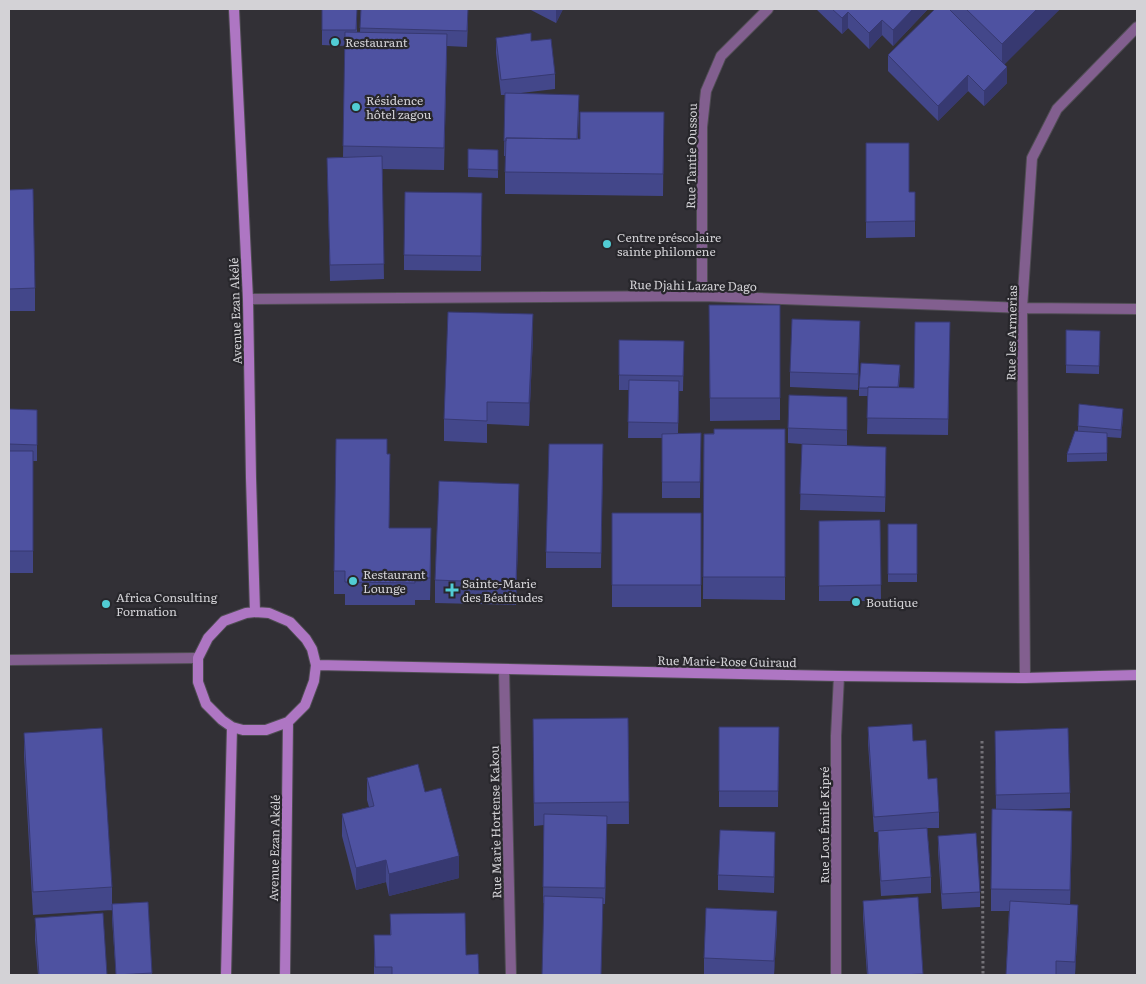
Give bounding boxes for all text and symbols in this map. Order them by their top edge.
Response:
place label: Restaurant [345,33,408,51]
marker: Restaurant [329,36,341,48]
place label: Résidence hôtel zagou [366,91,432,123]
marker: Résidence hôtel zagou [350,101,362,113]
street label: Rue Tantie Oussou [681,102,701,209]
place label: Centre préscolaire sainte philomene [617,228,721,260]
marker: Centre préscolaire sainte philomene [601,238,613,250]
street label: Avenue Ezan Akélé [224,257,246,365]
street label: Rue Djahi Lazare Dago [629,275,757,295]
street label: Rue les Armerias [1001,285,1021,381]
place label: Restaurant Lounge [363,565,426,597]
place label: Sainte-Marie des Béatitudes [462,574,543,606]
marker: Restaurant Lounge [347,575,359,587]
marker: Sainte-Marie des Béatitudes [446,584,458,596]
place label: Africa Consulting Formation [116,588,218,620]
place label: Boutique [866,593,918,611]
marker: Boutique [850,596,862,608]
marker: Africa Consulting Formation [100,598,112,610]
street label: Rue Marie-Rose Guiraud [657,651,797,671]
street label: Rue Marie Hortense Kakou [485,745,505,899]
street label: Rue Lou Émile Kipré [815,767,833,883]
street label: Avenue Ezan Akélé [264,794,284,902]

